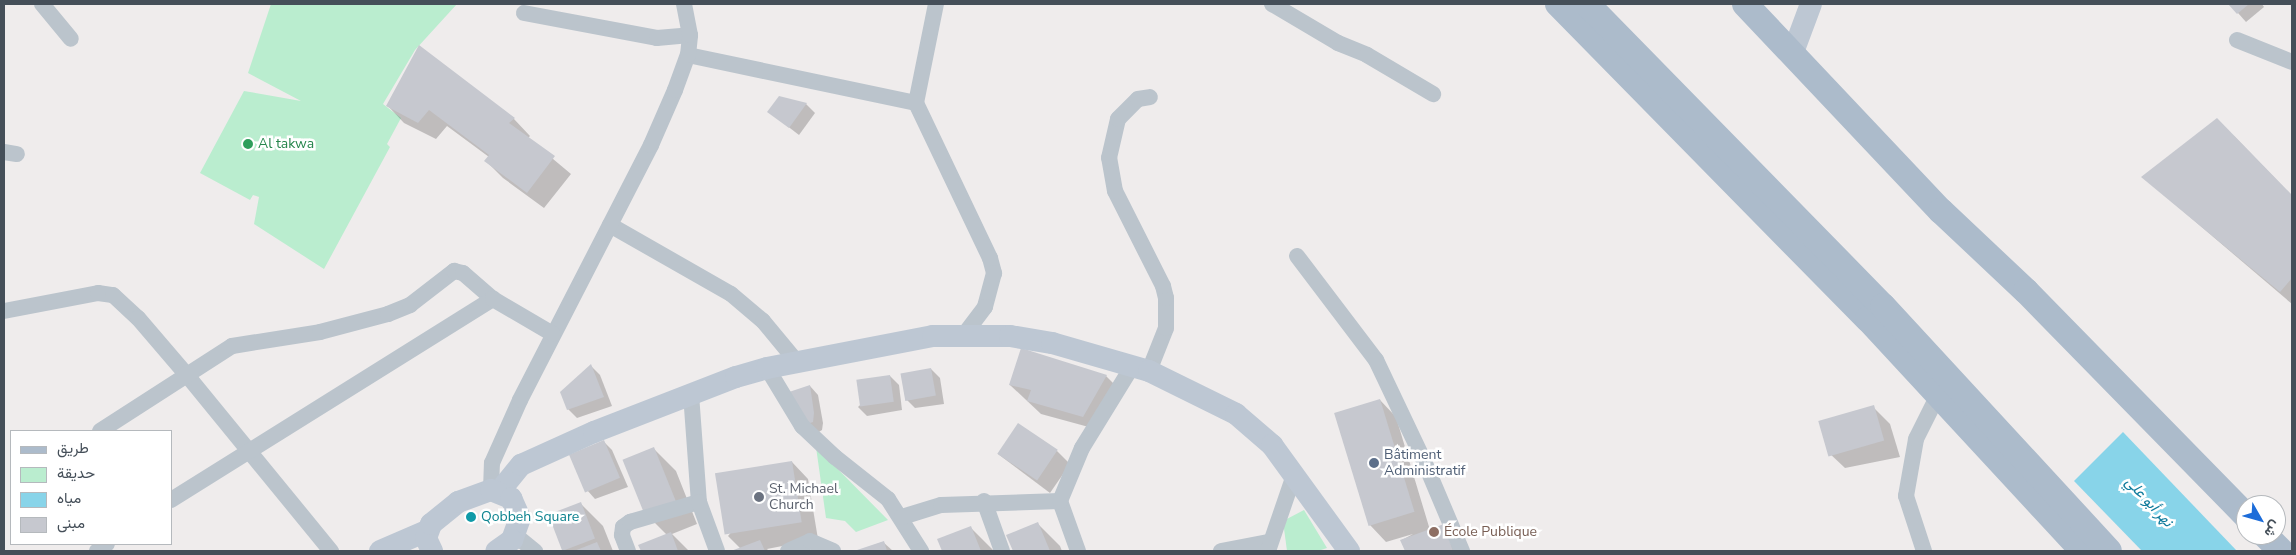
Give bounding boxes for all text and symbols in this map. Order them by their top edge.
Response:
place label: Al takwa [258,136,314,152]
marker: Al takwa [242,138,254,150]
legend [10,430,172,545]
text: طريق [57,438,89,458]
place label: Bâtiment Administratif [1384,447,1465,480]
marker: Bâtiment Administratif [1368,457,1380,469]
text: حديقة [57,463,95,483]
water label: نهر أبو علي [2121,473,2177,531]
place label: St. Michael Church [769,481,838,514]
text: مياه [57,488,81,508]
marker: St. Michael Church [753,491,765,503]
north arrow [2236,495,2286,545]
place label: Qobbeh Square [481,509,579,525]
marker: Qobbeh Square [465,511,477,523]
text: مبنى [57,513,85,533]
text: ش [2260,516,2285,541]
place label: École Publique [1444,524,1537,540]
marker: École Publique [1428,526,1440,538]

